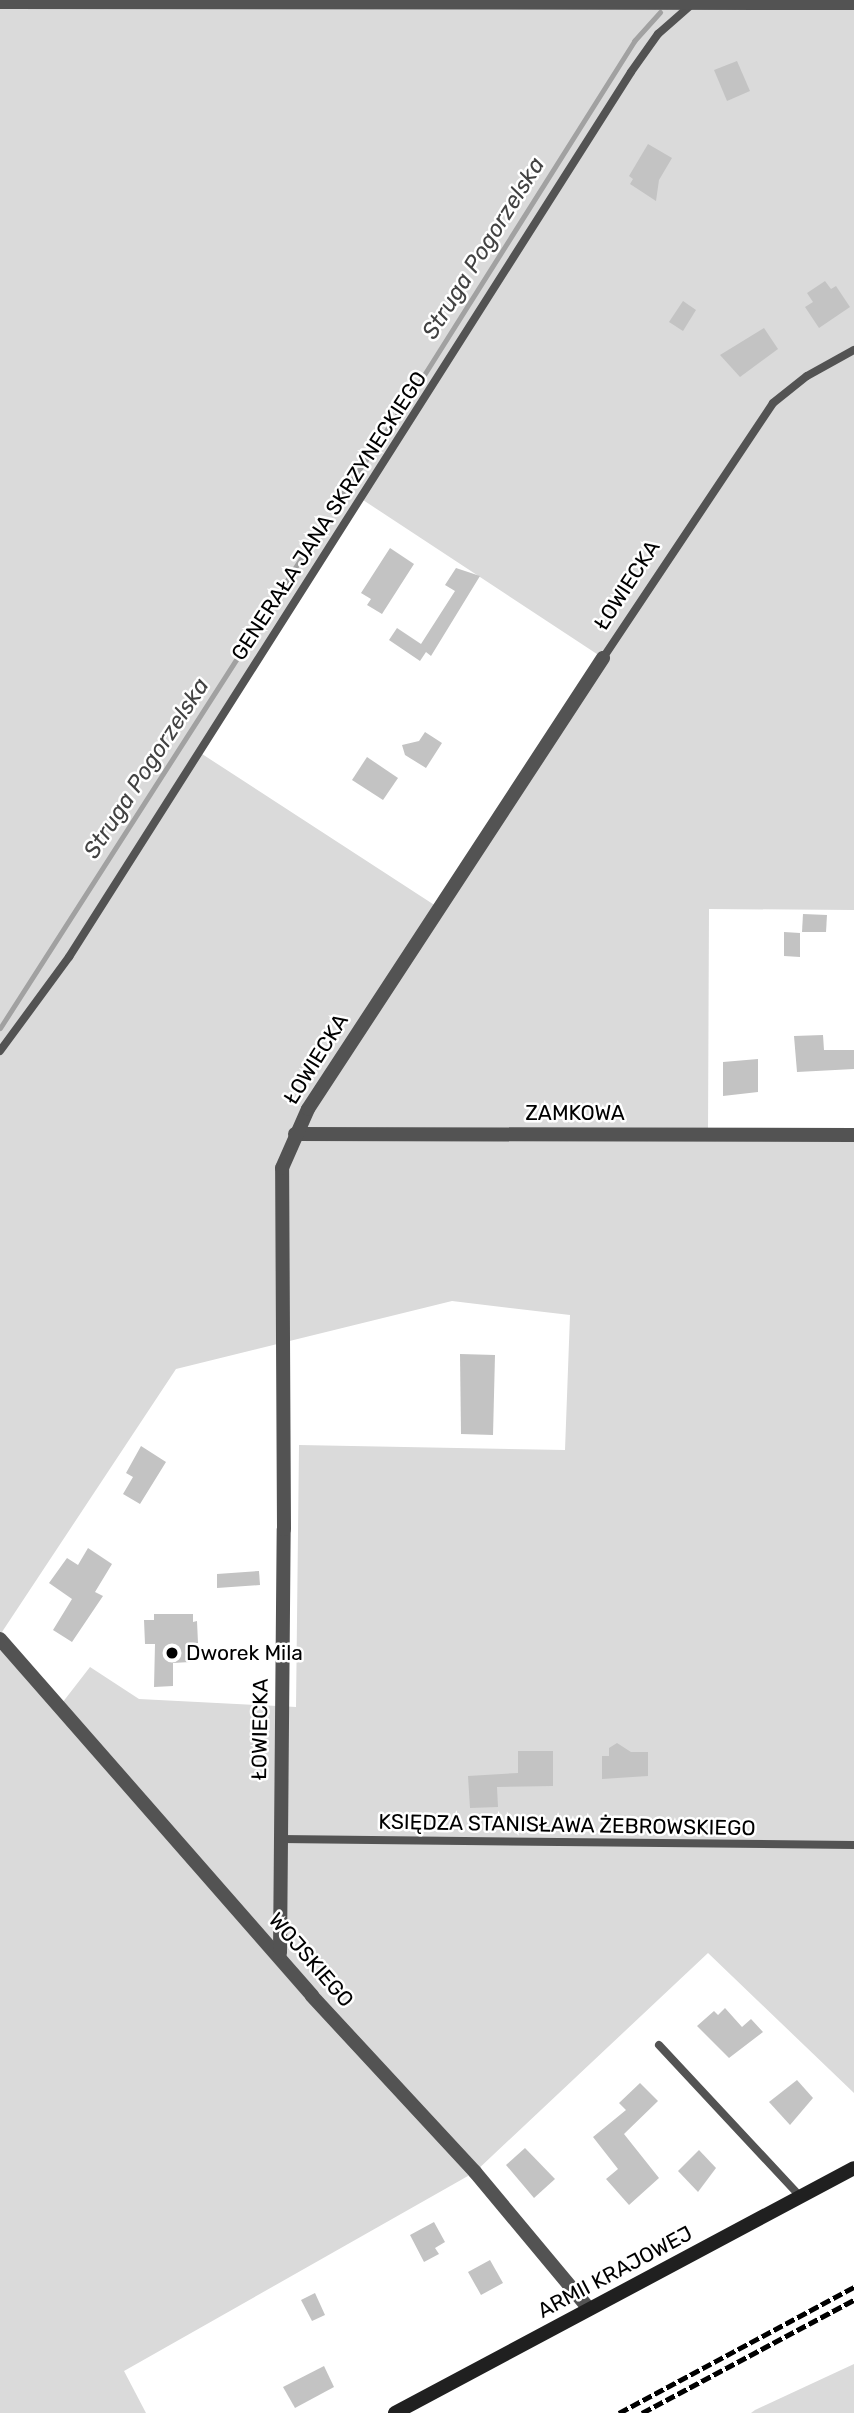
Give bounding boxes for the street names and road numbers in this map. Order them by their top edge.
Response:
street label: GENERAŁA JANA SKRZYNECKIEGO [226,366,432,666]
street label: ŁOWIECKA [589,536,665,634]
street label: ŁOWIECKA [278,1009,354,1109]
street label: ZAMKOWA [525,1100,625,1126]
street label: ŁOWIECKA [247,1678,273,1780]
street label: KSIĘDZA STANISŁAWA ŻEBROWSKIEGO [378,1809,756,1841]
street label: WOJSKIEGO [263,1908,359,2012]
street label: ARMII KRAJOWEJ [533,2221,697,2323]

